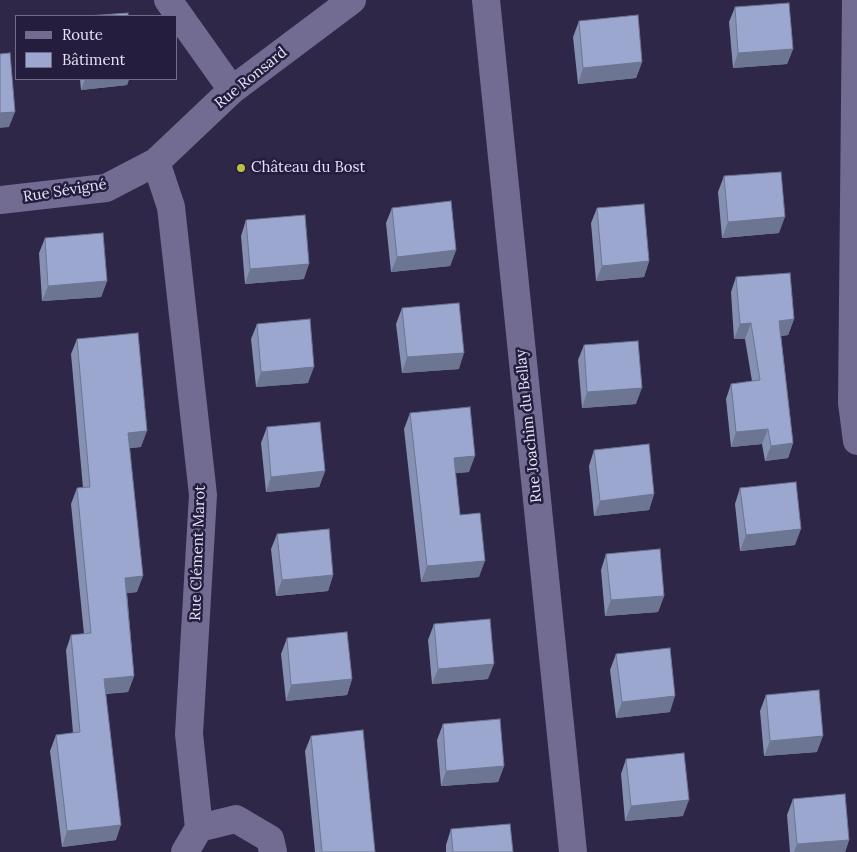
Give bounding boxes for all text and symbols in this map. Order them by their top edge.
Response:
legend [15,15,178,80]
text: Route [62,25,103,44]
street label: Rue Ronsard [211,43,291,113]
text: Bâtiment [62,50,125,69]
place label: Château du Bost [251,159,365,177]
marker: Château du Bost [235,162,247,174]
street label: Rue Sévigné [22,176,108,206]
street label: Rue Joachim du Bellay [512,348,546,504]
street label: Rue Clément Marot [187,485,209,621]

